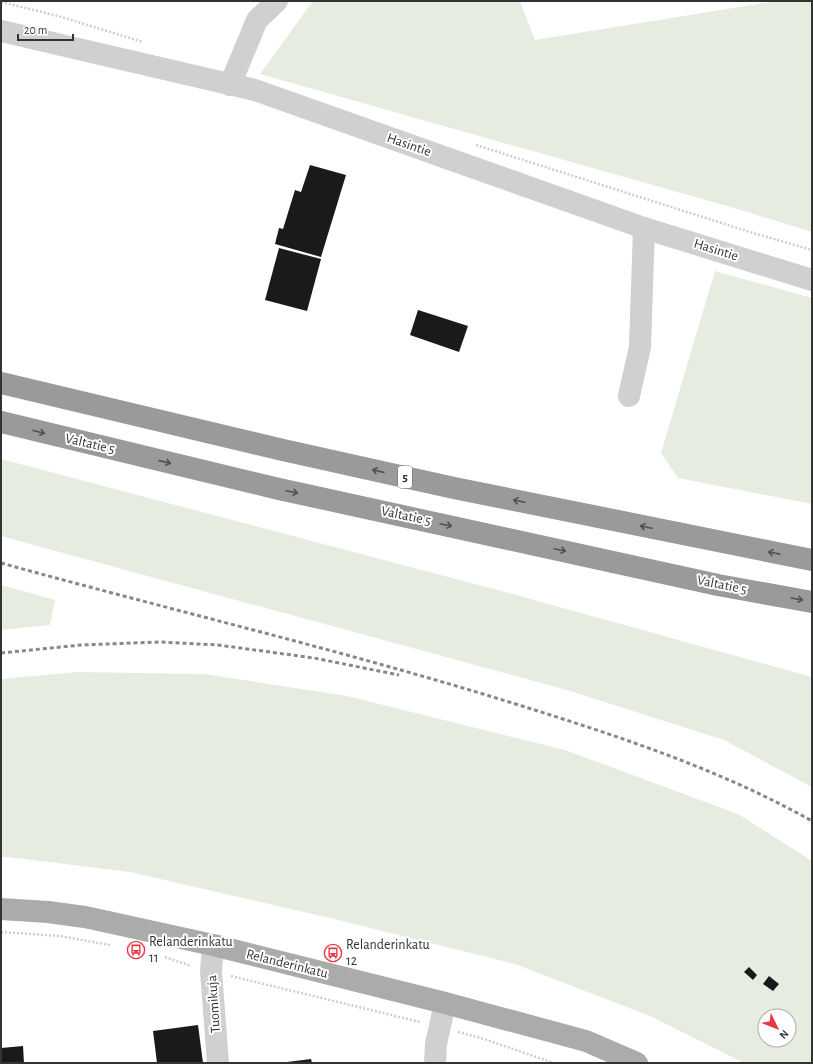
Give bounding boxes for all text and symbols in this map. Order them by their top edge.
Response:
scale bar [18,16,73,42]
text: 20 m [24,24,47,36]
street label: Hasintie [385,131,433,159]
street label: Hasintie [692,237,740,263]
one-way arrow [32,428,45,436]
street label: Valtatie 5 [64,432,116,457]
one-way arrow [159,458,172,466]
road number: 5 [398,466,412,488]
one-way arrow [372,467,385,475]
one-way arrow [285,488,298,496]
one-way arrow [513,497,526,505]
street label: Valtatie 5 [380,504,432,528]
one-way arrow [439,522,452,530]
one-way arrow [640,523,653,531]
one-way arrow [553,547,566,555]
one-way arrow [768,549,781,557]
street label: Valtatie 5 [696,573,748,597]
one-way arrow [790,596,803,604]
place label: Relanderinkatu 11 [149,935,233,965]
place label: Relanderinkatu 12 [346,938,430,968]
bus stop icon: Relanderinkatu 11 [126,940,146,960]
bus stop icon: Relanderinkatu 12 [323,943,343,963]
street label: Relanderinkatu [245,947,329,981]
street label: Tuomikuja [205,974,223,1033]
north arrow [757,1008,797,1048]
text: N [777,1028,791,1041]

